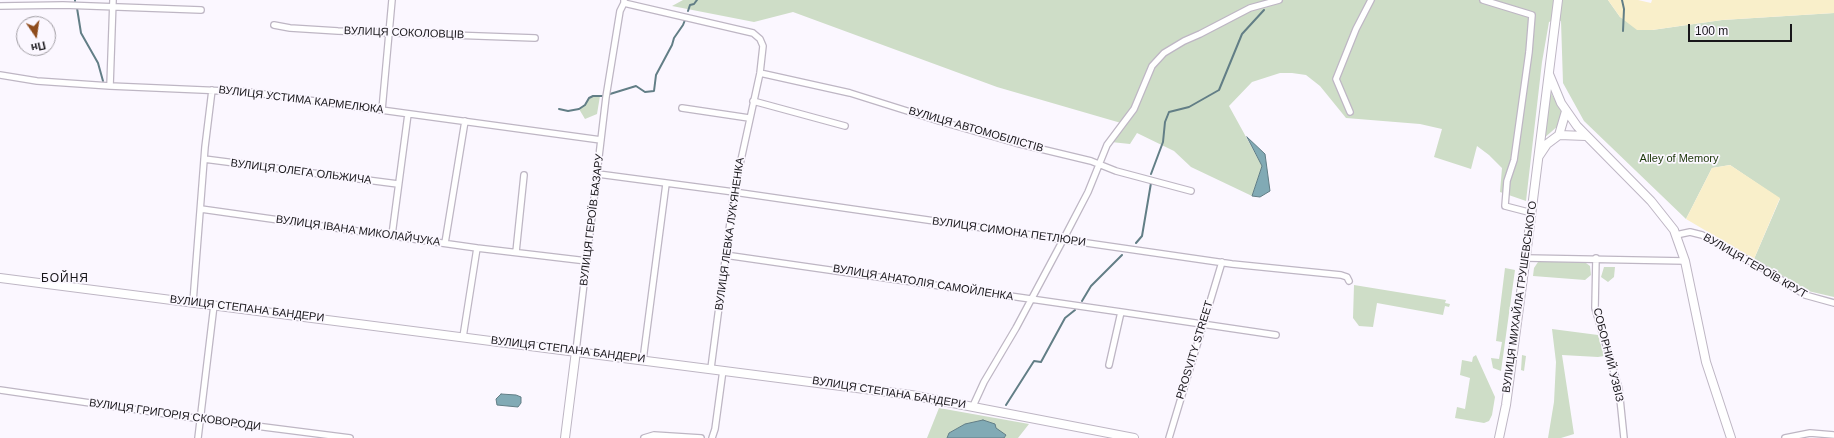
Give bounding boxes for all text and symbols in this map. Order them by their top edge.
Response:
north arrow [16,16,56,56]
scale bar [1690,16,1794,42]
street label: ВУЛИЦЯ СОКОЛОВЦІВ [344,24,464,42]
text: 100 m [1695,24,1728,38]
text: Пн [30,39,47,54]
street label: ВУЛИЦЯ УСТИМА КАРМЕЛЮКА [218,83,384,117]
street label: ВУЛИЦЯ АВТОМОБІЛІСТІВ [907,104,1045,156]
park label: Alley of Memory [1640,152,1718,166]
street label: ВУЛИЦЯ ГЕРОЇВ БАЗАРУ [577,153,607,287]
street label: ВУЛИЦЯ ОЛЕГА ОЛЬЖИЧА [230,157,372,187]
street label: ВУЛИЦЯ ЛЕВКА ЛУК'ЯНЕНКА [713,157,747,311]
street label: ВУЛИЦЯ МИХАЙЛА ГРУШЕВСЬКОГО [1500,200,1540,394]
street label: ВУЛИЦЯ ІВАНА МИКОЛАЙЧУКА [275,213,441,249]
street label: ВУЛИЦЯ СИМОНА ПЕТЛЮРИ [931,215,1087,249]
street label: ВУЛИЦЯ ГЕРОЇВ КРУТ [1701,231,1809,301]
street label: ВУЛИЦЯ АНАТОЛІЯ САМОЙЛЕНКА [832,262,1014,304]
district label: БОЙНЯ [41,272,89,286]
street label: ВУЛИЦЯ СТЕПАНА БАНДЕРИ [169,293,325,325]
street label: PROSVITY STREET [1174,299,1216,401]
street label: СОБОРНИЙ УЗВІЗ [1590,307,1626,403]
street label: ВУЛИЦЯ СТЕПАНА БАНДЕРИ [490,334,646,366]
street label: ВУЛИЦЯ СТЕПАНА БАНДЕРИ [811,374,967,412]
street label: ВУЛИЦЯ ГРИГОРІЯ СКОВОРОДИ [88,396,262,434]

